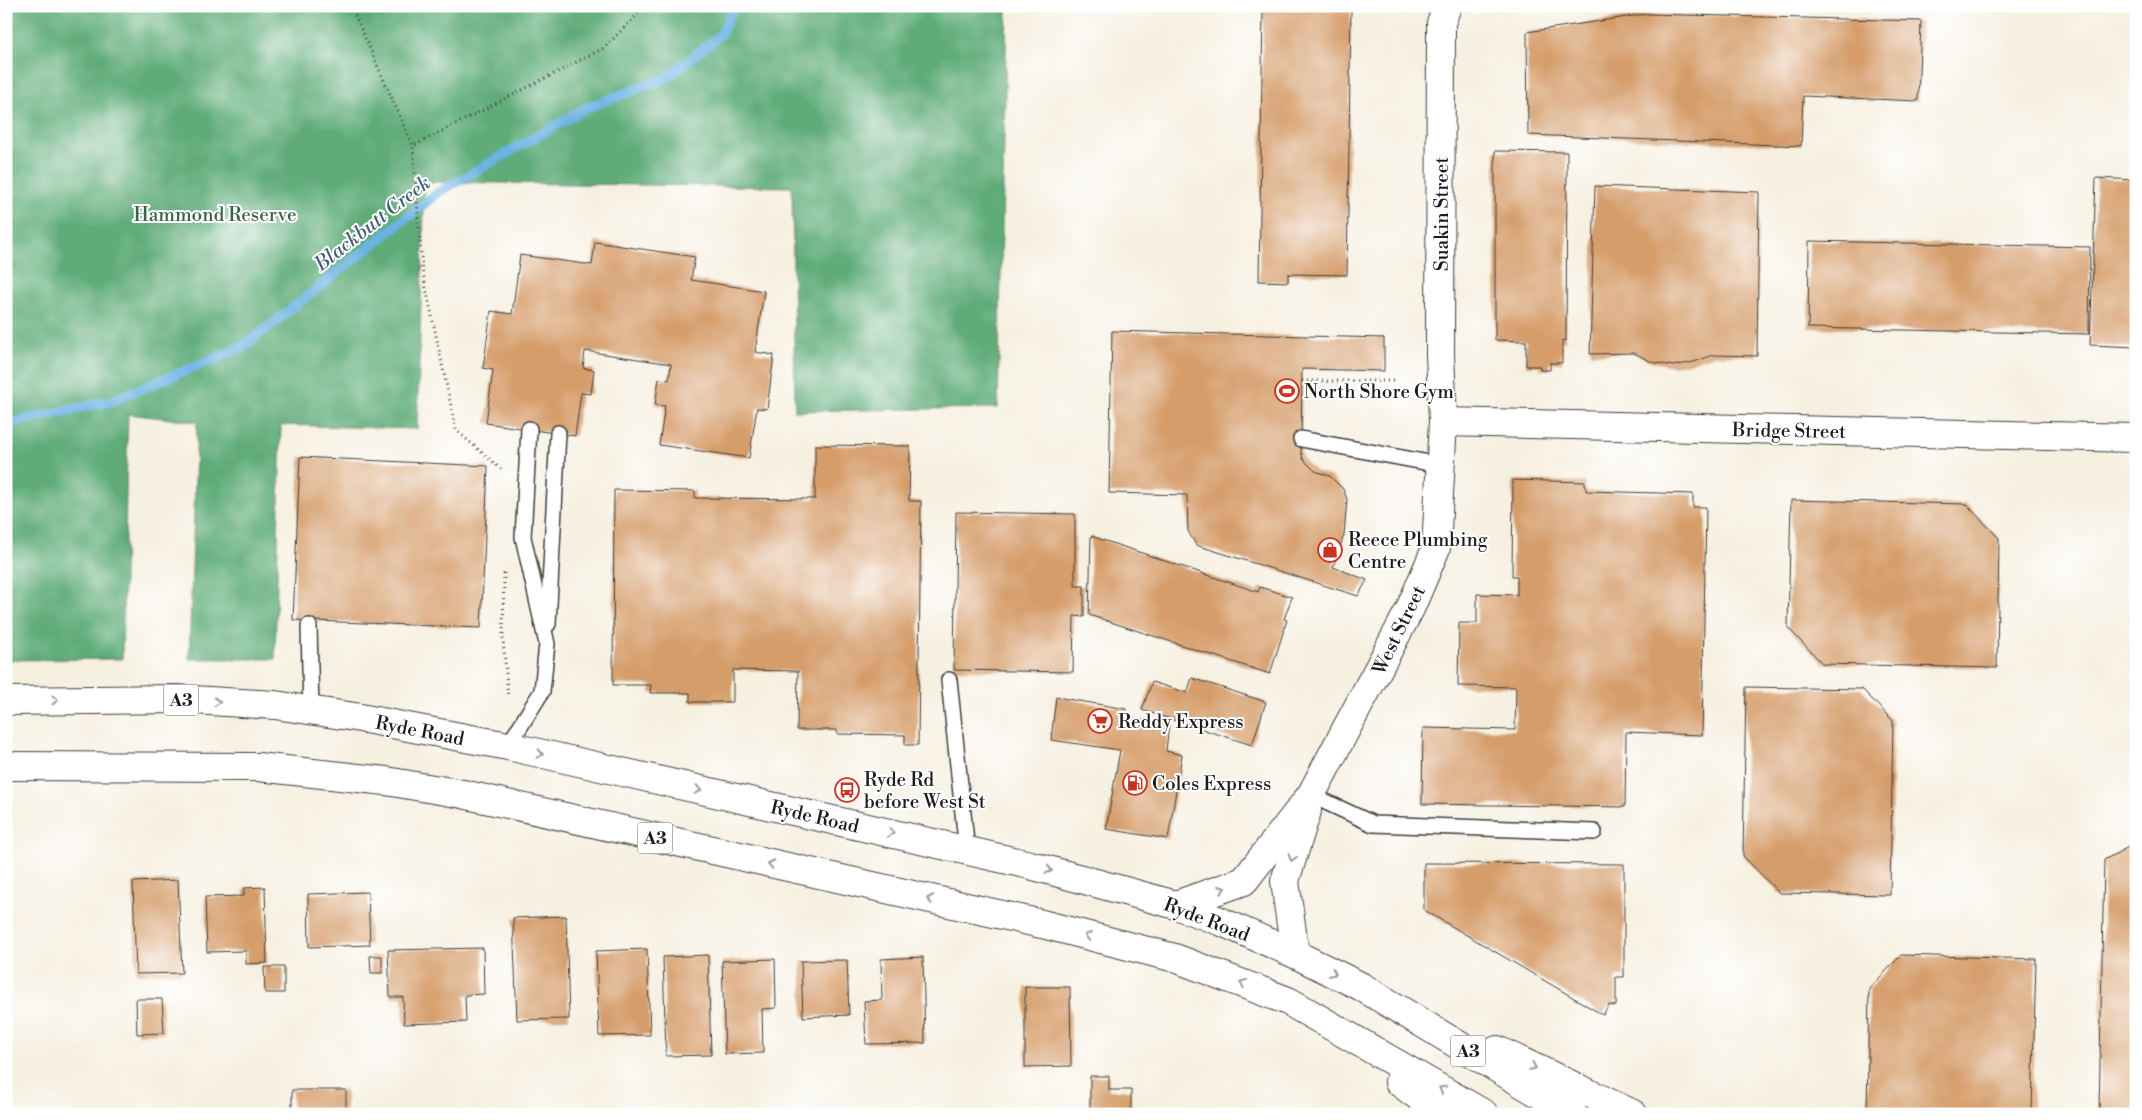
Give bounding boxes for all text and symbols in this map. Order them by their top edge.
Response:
street label: Suakin Street [1430,157,1454,271]
water label: Blackbutt Creek [309,171,436,278]
park label: Hammond Reserve [133,203,297,227]
sports icon: North Shore Gym [1274,378,1300,404]
place label: North Shore Gym [1304,380,1454,404]
street label: Bridge Street [1731,418,1846,444]
place label: Reece Plumbing Centre [1348,528,1488,574]
shop icon: Reece Plumbing Centre [1317,537,1343,563]
street label: West Street [1367,582,1431,680]
road number: A3 [164,684,198,716]
one-way arrow [52,695,59,705]
one-way arrow [214,696,222,707]
supermarket icon: Reddy Express [1087,708,1113,734]
place label: Reddy Express [1118,710,1244,734]
street label: Ryde Road [373,711,467,751]
one-way arrow [535,748,544,759]
place label: Ryde Rd before West St [864,768,986,814]
fuel station icon: Coles Express [1122,770,1148,796]
place label: Coles Express [1152,772,1271,796]
bus stop icon: Ryde Rd before West St [834,777,860,803]
one-way arrow [694,784,703,795]
street label: Ryde Road [768,795,862,839]
road number: A3 [638,822,672,854]
one-way arrow [886,827,895,838]
one-way arrow [1288,854,1298,862]
one-way arrow [767,859,776,870]
one-way arrow [1045,865,1053,875]
one-way arrow [1218,885,1226,895]
street label: Ryde Road [1160,893,1253,947]
one-way arrow [925,894,934,905]
one-way arrow [1084,931,1092,942]
one-way arrow [1328,967,1337,977]
one-way arrow [1239,979,1248,989]
road number: A3 [1450,1036,1486,1066]
one-way arrow [1528,1061,1537,1071]
one-way arrow [1438,1086,1447,1096]

